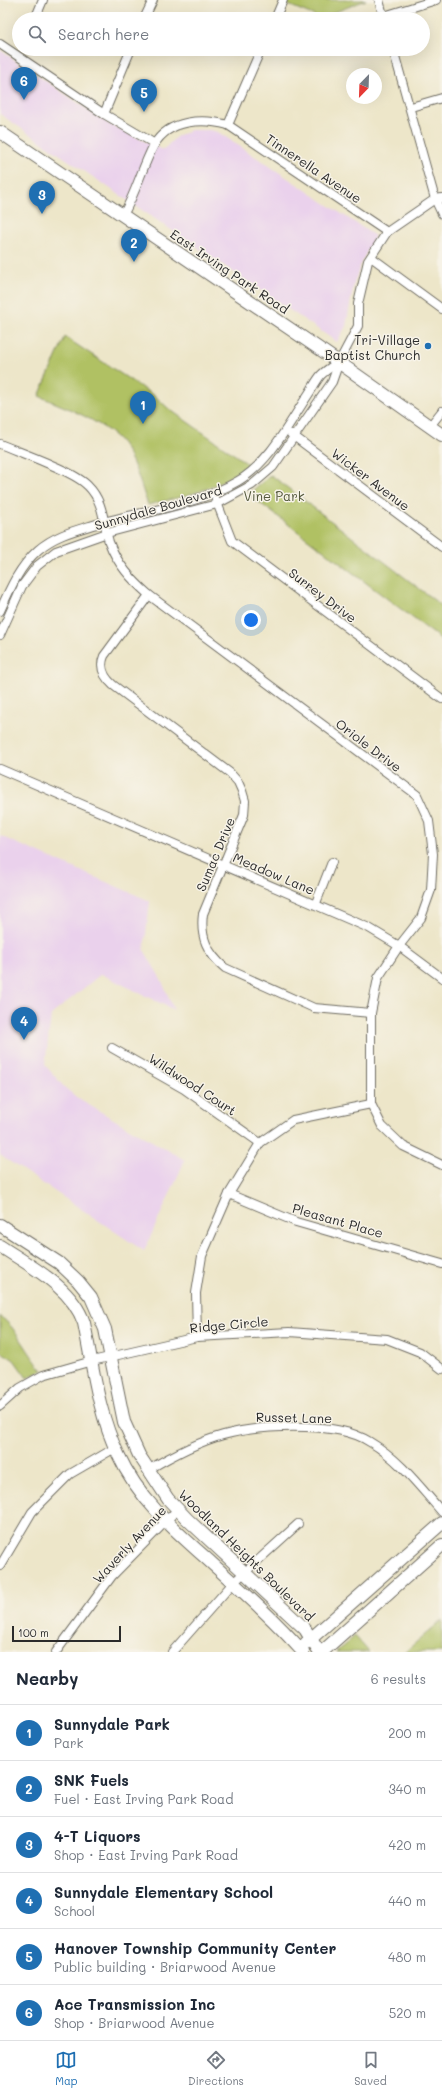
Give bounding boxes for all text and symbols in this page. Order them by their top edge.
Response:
search box [12,12,430,56]
icon: search [26,23,48,45]
text: Search here [58,24,149,44]
pin: 6 [11,67,37,100]
north arrow [346,68,382,104]
pin: 5 [131,79,157,112]
street label: Tinnerella Avenue [263,130,365,206]
pin: 3 [29,181,55,214]
street label: East Irving Park Road [167,225,293,317]
pin: 2 [121,229,147,262]
place label: Tri-Village Baptist Church [325,331,420,363]
marker: Tri-Village Baptist Church [423,341,433,351]
pin: 1 [130,391,156,424]
street label: Wicker Avenue [328,444,414,514]
street label: Sunnydale Boulevard [93,481,223,533]
park label: Vine Park [243,487,305,504]
street label: Surrey Drive [286,564,360,626]
your location [241,610,261,630]
street label: Oriole Drive [333,715,405,775]
street label: Sumac Drive [192,814,238,894]
street label: Meadow Lane [231,848,317,898]
pin: 4 [11,1007,37,1040]
street label: Wildwood Court [146,1049,240,1119]
street label: Pleasant Place [291,1199,385,1241]
street label: Ridge Circle [189,1312,269,1336]
street label: Russet Lane [256,1408,332,1426]
street label: Woodland Heights Boulevard [176,1486,318,1624]
street label: Waverly Avenue [89,1502,169,1586]
scale bar [12,1624,121,1643]
text: 100 m [18,1625,49,1640]
text: Nearby [16,1667,78,1689]
text: 6 results [371,1670,426,1687]
text: Sunnydale Park [54,1714,170,1734]
text: 1 [26,1724,32,1741]
text: 200 m [388,1724,426,1741]
text: Park [54,1734,83,1751]
text: SNK Fuels [54,1770,129,1790]
text: 2 [25,1780,33,1797]
text: 340 m [388,1780,426,1797]
text: Fuel · East Irving Park Road [54,1790,233,1807]
text: 4-T Liquors [54,1826,141,1846]
text: 3 [25,1836,33,1853]
text: 420 m [389,1836,426,1853]
text: Shop · East Irving Park Road [54,1846,238,1863]
text: Sunnydale Elementary School [54,1882,273,1902]
text: 4 [25,1892,33,1909]
text: 440 m [388,1892,426,1909]
text: School [54,1902,95,1919]
text: Hanover Township Community Center [54,1938,336,1958]
text: 5 [25,1948,33,1965]
text: 480 m [388,1948,426,1965]
text: Public building · Briarwood Avenue [54,1958,276,1975]
text: Ace Transmission Inc [54,1994,215,2014]
text: 6 [25,2004,33,2021]
text: 520 m [389,2004,426,2021]
text: Shop · Briarwood Avenue [54,2014,214,2031]
tab: Map [55,2049,78,2088]
tab: Directions [188,2049,244,2088]
tab: Saved [354,2049,387,2088]

